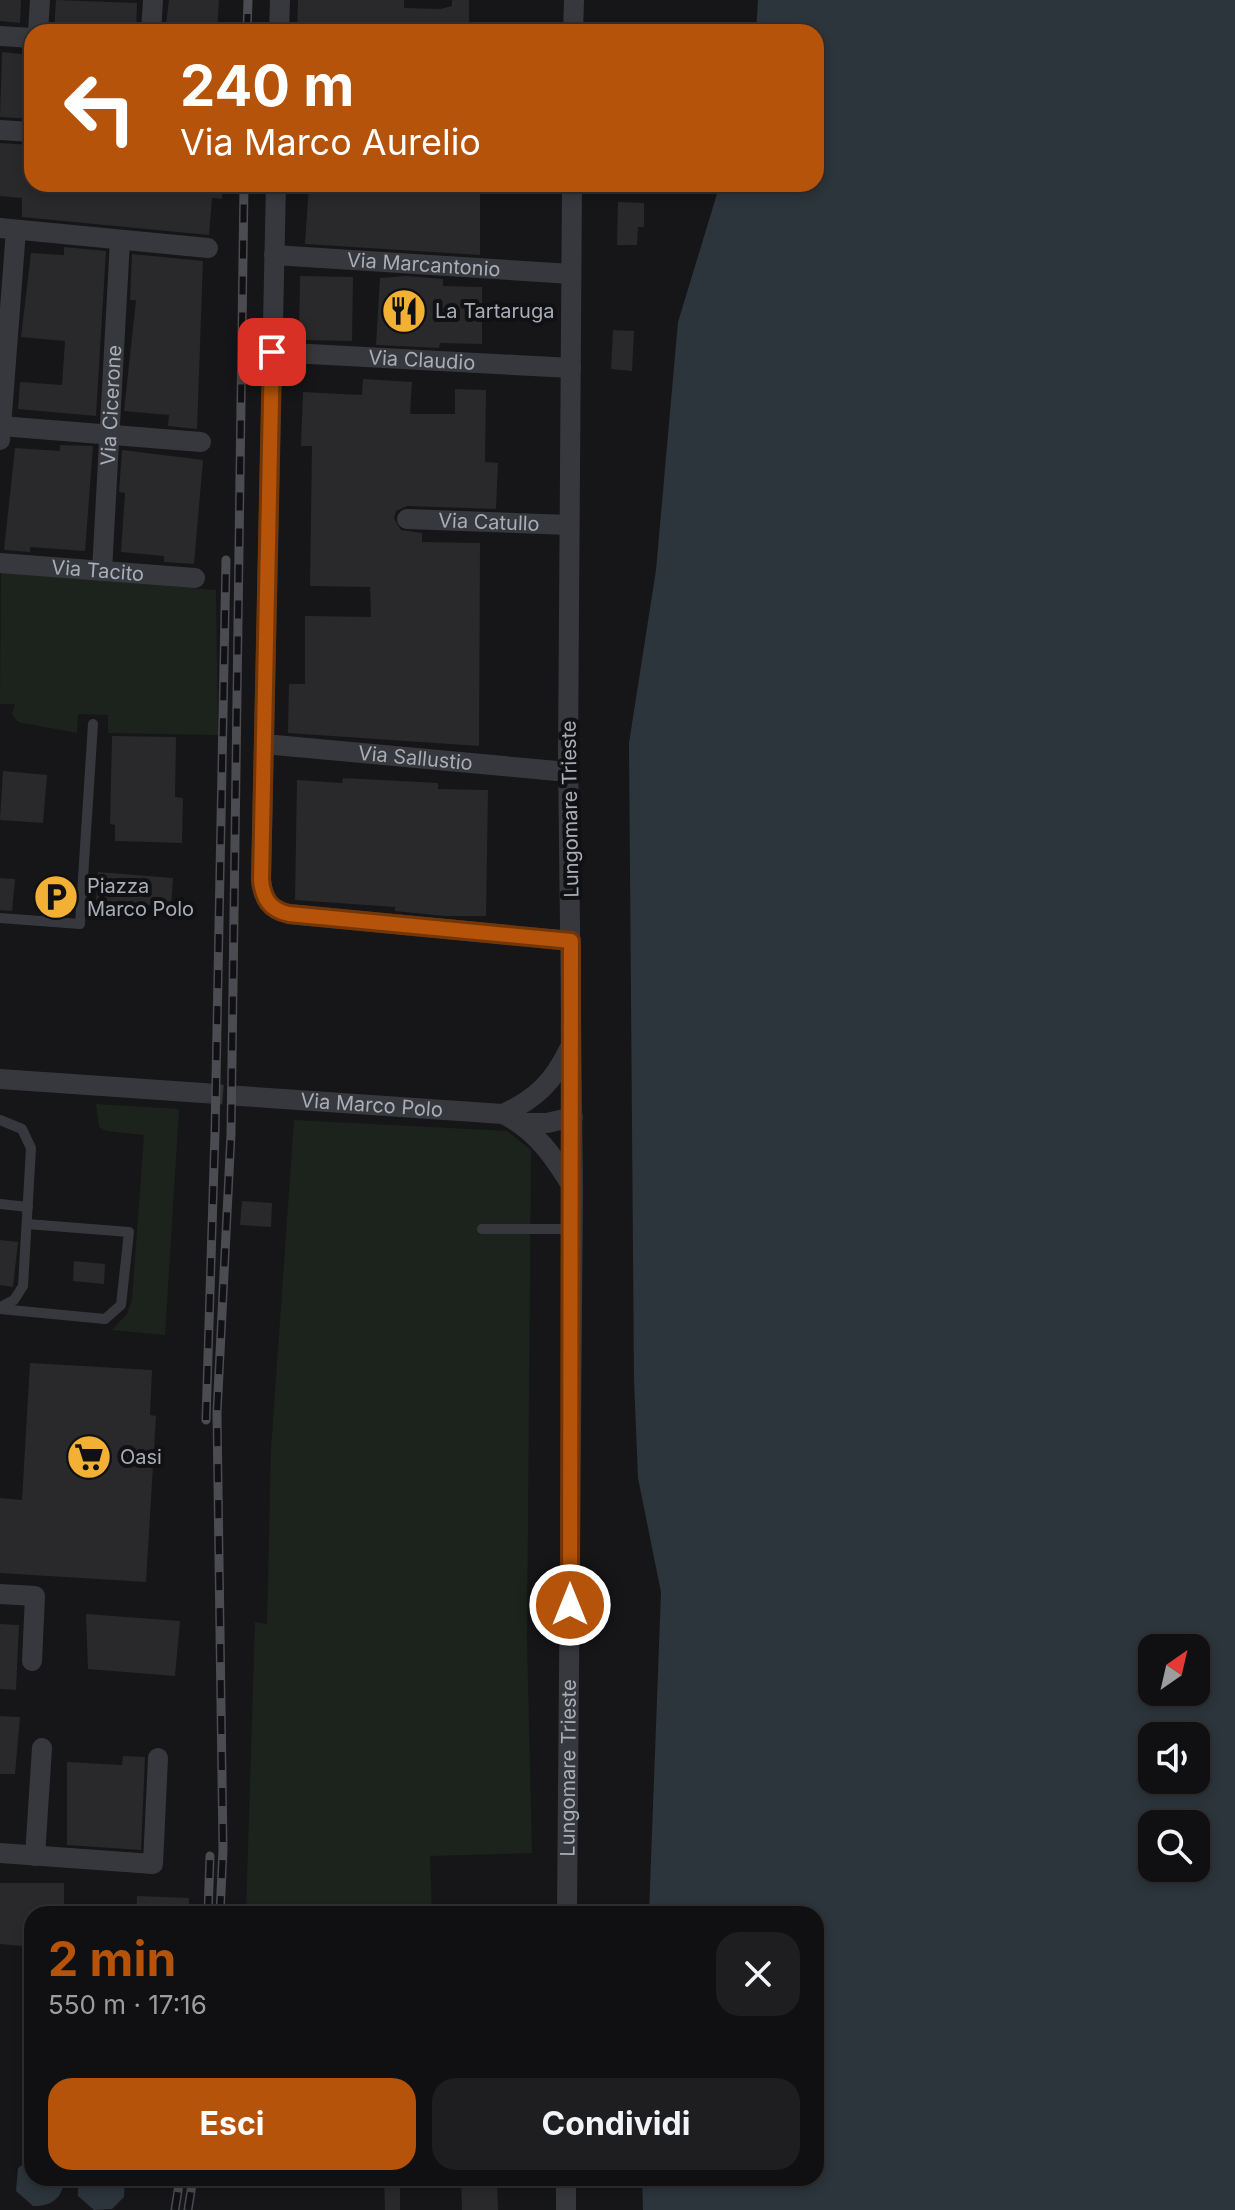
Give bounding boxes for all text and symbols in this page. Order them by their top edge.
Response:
text: 240 m [180,52,354,120]
icon: left [48,56,152,160]
text: Via Marco Aurelio [180,120,481,164]
street label: Via Marcantonio [346,248,501,281]
restaurant icon: La Tartaruga [380,287,428,335]
place label: La Tartaruga [435,299,554,323]
pin [238,318,306,386]
icon: arrive [250,330,294,374]
street label: Via Cicerone [96,344,126,466]
street label: Via Claudio [368,345,476,375]
street label: Via Catullo [438,508,540,536]
street label: Via Tacito [51,555,145,586]
street label: Lungomare Trieste [556,720,584,898]
street label: Via Sallustio [357,741,474,775]
parking icon: Piazza Marco Polo [32,873,80,921]
place label: Piazza Marco Polo [87,874,194,921]
street label: Via Marco Polo [300,1088,444,1122]
supermarket icon: Oasi [65,1433,113,1481]
place label: Oasi [120,1445,162,1469]
position arrow [528,1563,612,1647]
north arrow [1138,1634,1210,1706]
map controls [1138,1634,1210,1882]
street label: Lungomare Trieste [555,1679,581,1857]
button: sound [1138,1722,1210,1794]
button: search [1138,1810,1210,1882]
text: 2 min [48,1929,176,1988]
button: close [716,1932,800,2016]
text: 550 m · 17:16 [48,1989,207,2020]
button: Esci [48,2078,416,2170]
button: Condividi [432,2078,800,2170]

